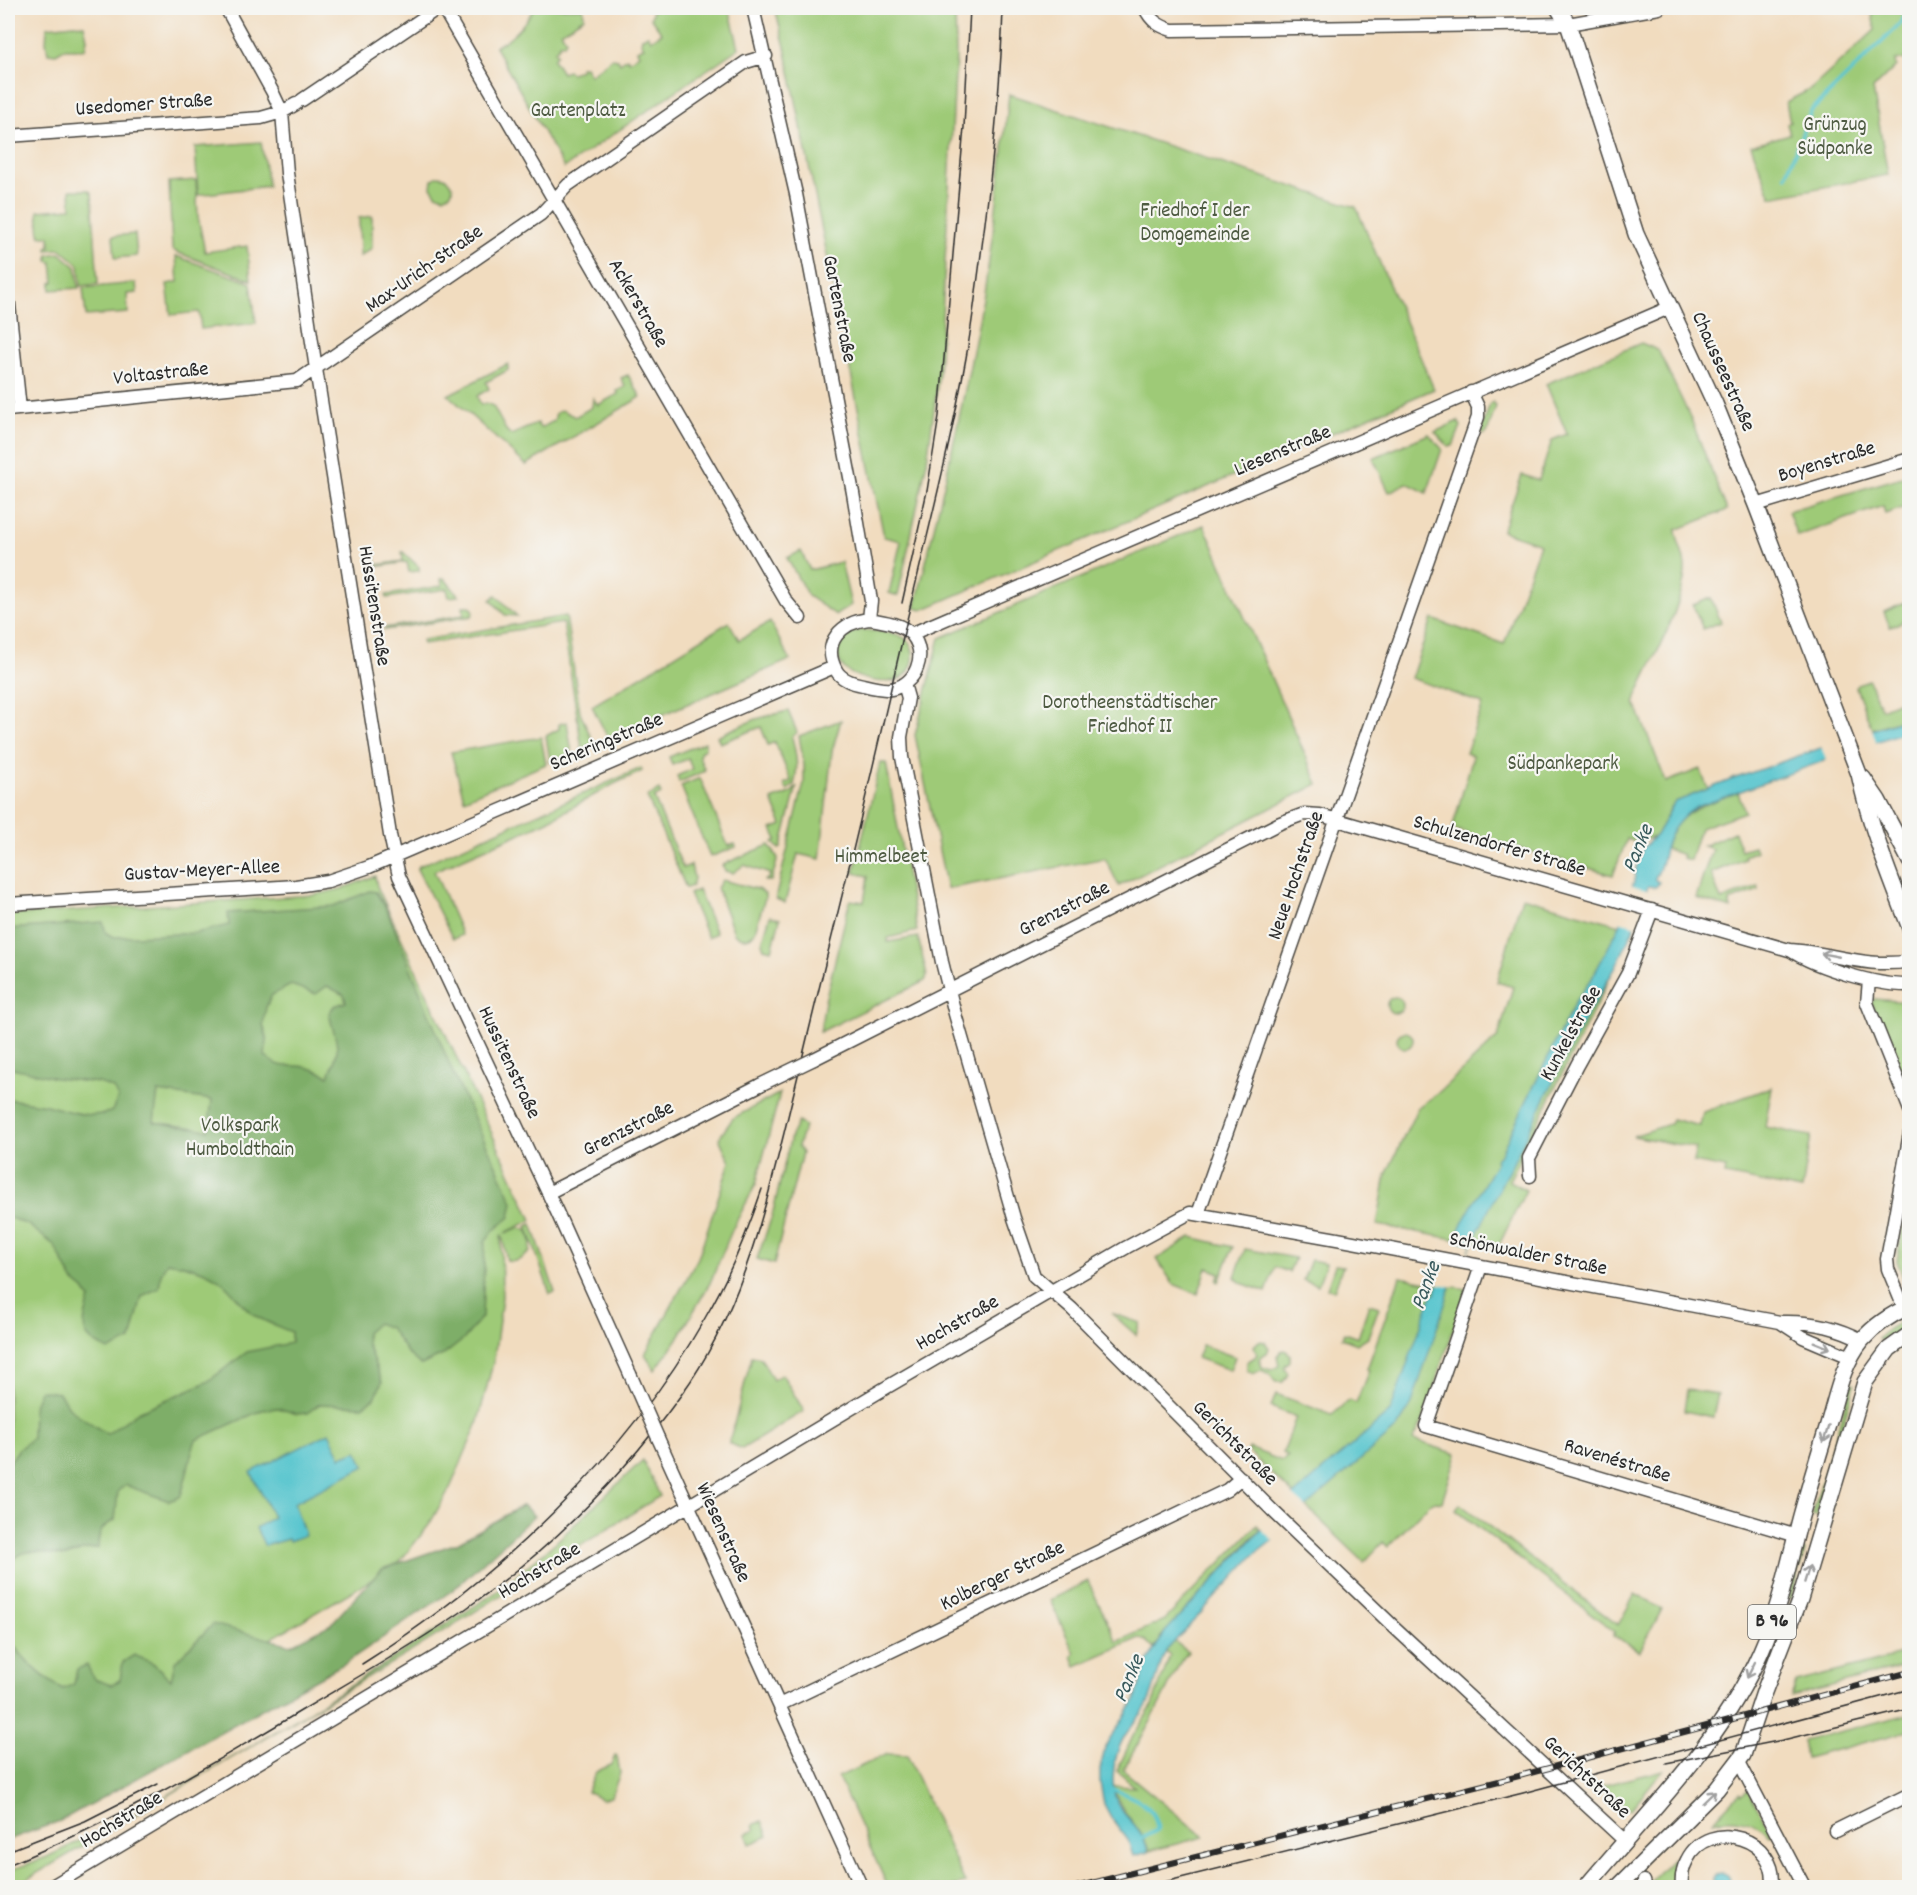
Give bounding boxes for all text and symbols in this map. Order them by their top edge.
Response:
street label: Usedomer Straße [74,86,214,126]
park label: Gartenplatz [530,97,626,127]
park label: Grünzug Südpanke [1797,111,1873,165]
park label: Friedhof I der Domgemeinde [1140,197,1250,251]
street label: Max-Urich-Straße [360,218,490,322]
street label: Gartenstraße [813,253,863,365]
street label: Ackerstraße [599,254,675,354]
street label: Chausseestraße [1682,307,1762,437]
street label: Voltastraße [112,355,210,395]
street label: Liesenstraße [1230,418,1336,486]
street label: Boyenstraße [1775,434,1879,492]
street label: Hussitenstraße [349,544,397,668]
park label: Dorotheenstädtischer Friedhof II [1042,689,1218,743]
street label: Scheringstraße [546,706,668,780]
park label: Südpankepark [1507,750,1619,780]
street label: Neue Hochstraße [1261,808,1333,944]
street label: Schulzendorfer Straße [1409,808,1589,886]
water label: Panke [1615,819,1663,878]
park label: Himmelbeet [834,843,928,873]
street label: Gustav-Meyer-Allee [123,853,281,891]
street label: Grenzstraße [1014,874,1116,946]
one-way arrow [1821,949,1841,960]
street label: Kunkelstraße [1533,981,1611,1087]
street label: Hussitenstraße [469,1002,547,1124]
street label: Grenzstraße [578,1094,680,1166]
park label: Volkspark Humboldthain [186,1112,294,1166]
street label: Schönwalder Straße [1446,1225,1610,1285]
water label: Panke [1404,1256,1451,1315]
street label: Hochstraße [911,1288,1005,1360]
one-way arrow [1812,1340,1831,1351]
street label: Gerichtstraße [1184,1394,1284,1494]
one-way arrow [1820,1424,1831,1443]
street label: Ravenéstraße [1560,1432,1674,1492]
street label: Wiesenstraße [687,1478,757,1588]
street label: Kolberger Straße [936,1534,1070,1620]
street label: Hochstraße [493,1536,587,1608]
one-way arrow [1802,1565,1813,1584]
road number: B 96 [1748,1605,1796,1639]
water label: Panke [1106,1649,1154,1708]
one-way arrow [1745,1661,1757,1679]
street label: Gerichtstraße [1535,1729,1637,1827]
street label: Hochstraße [75,1785,169,1857]
one-way arrow [1701,1790,1716,1804]

